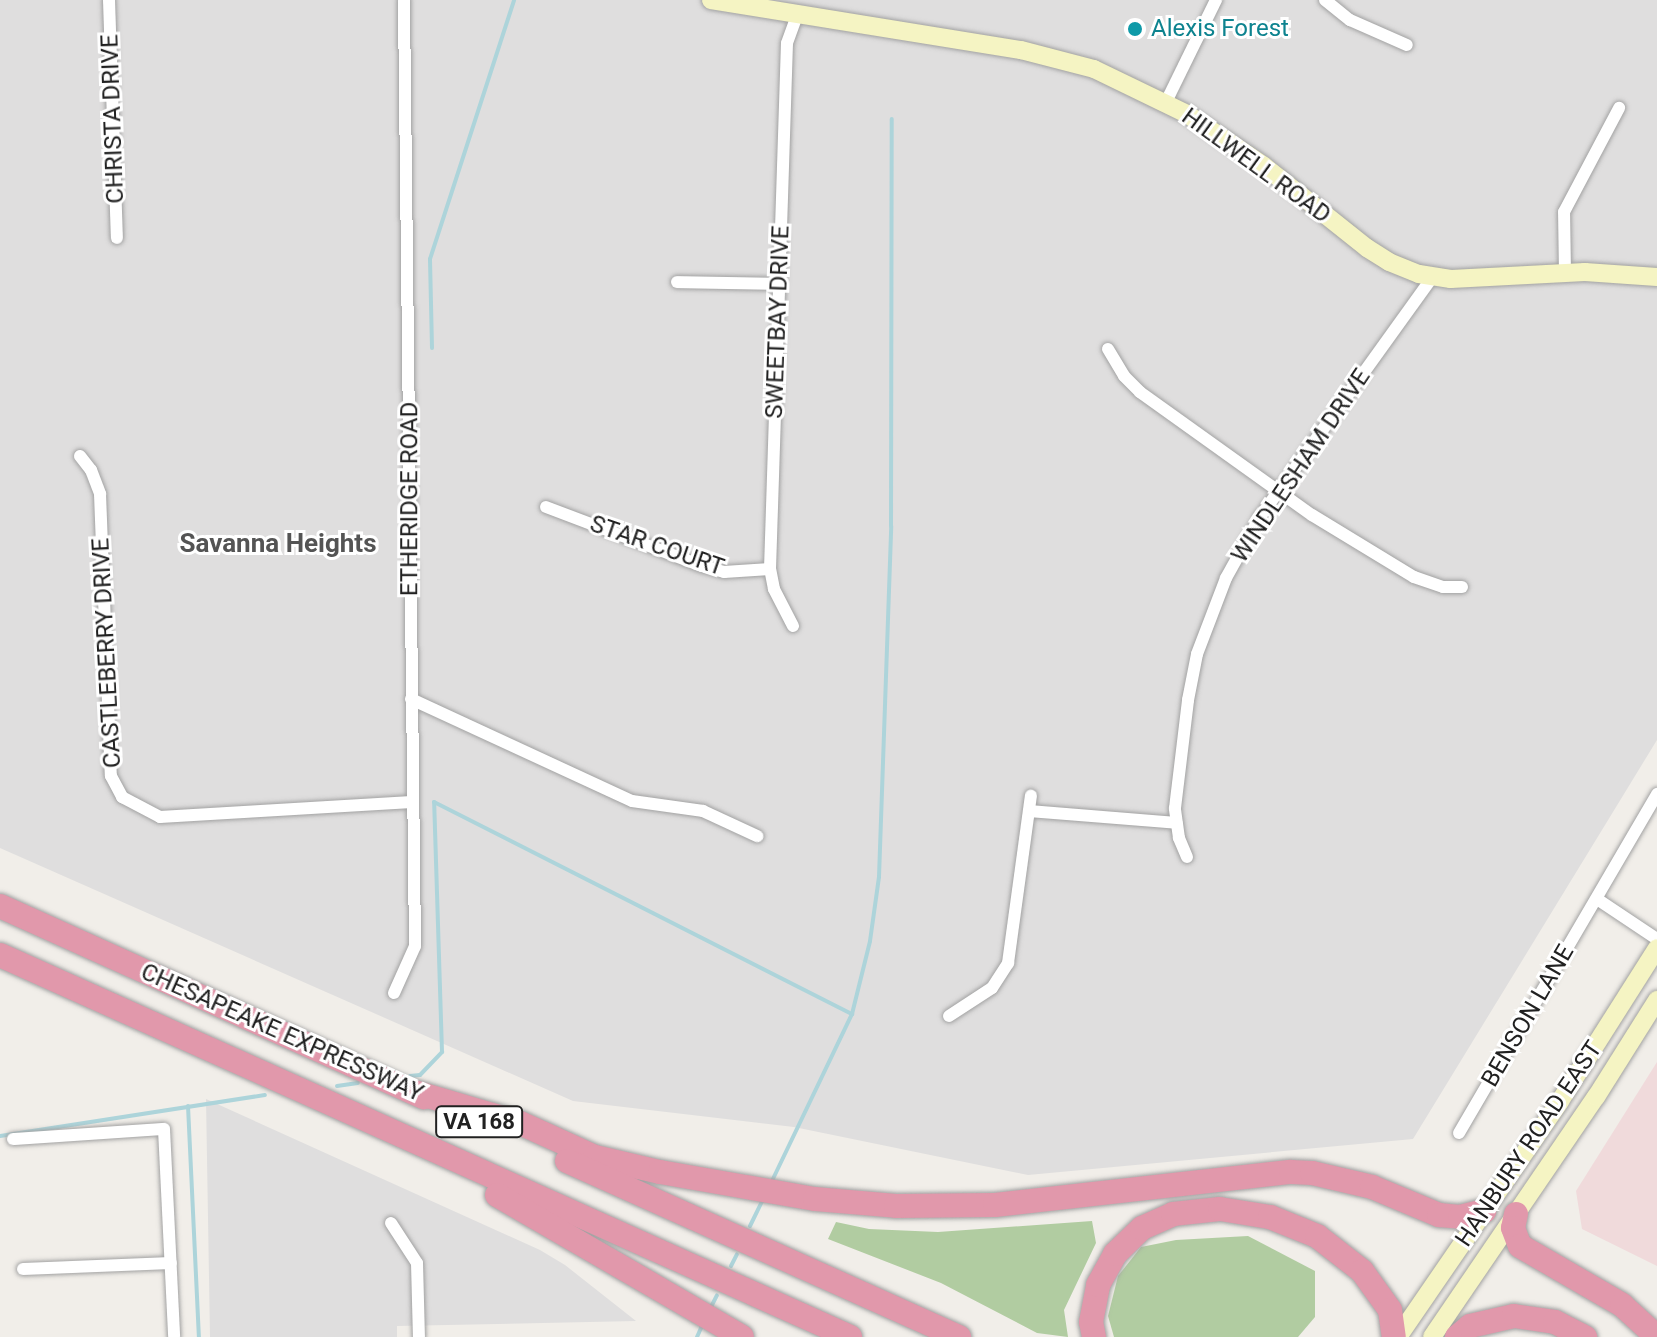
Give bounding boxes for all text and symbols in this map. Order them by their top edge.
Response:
place label: Alexis Forest [1151,15,1289,43]
marker: Alexis Forest [1126,20,1144,38]
street label: CHRISTA DRIVE [96,34,130,204]
street label: HILLWELL ROAD [1176,102,1336,230]
street label: SWEETBAY DRIVE [760,225,796,419]
street label: WINDLESHAM DRIVE [1225,364,1377,568]
street label: ETHERIDGE ROAD [396,402,424,596]
street label: STAR COURT [586,510,728,582]
district label: Savanna Heights [180,528,376,560]
street label: CASTLEBERRY DRIVE [87,537,127,769]
street label: BENSON LANE [1476,940,1580,1092]
street label: CHESAPEAKE EXPRESSWAY [136,958,428,1108]
street label: HANBURY ROAD EAST [1450,1036,1608,1252]
road number: VA 168 [435,1104,523,1140]

